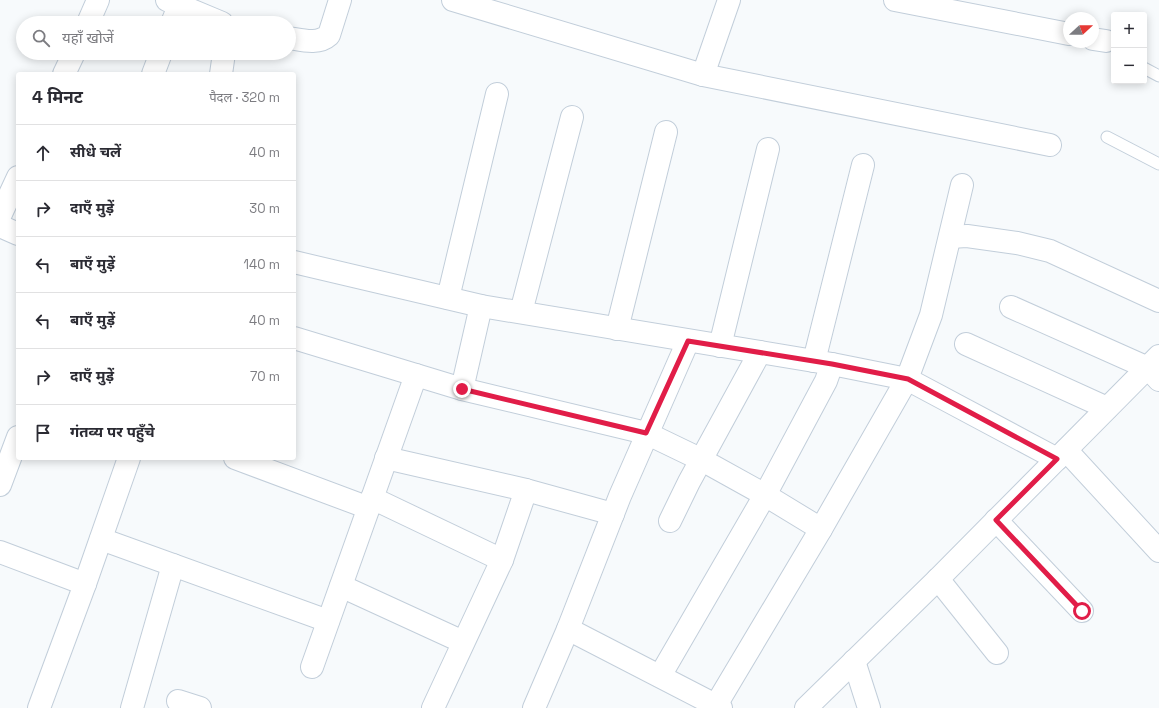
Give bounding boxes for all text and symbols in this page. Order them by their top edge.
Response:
north arrow [1063,12,1099,48]
map controls [1111,12,1147,84]
button: + [1111,12,1147,48]
search box [16,16,296,60]
icon: search [30,27,52,49]
text: यहाँ खोजें [62,28,114,47]
button: − [1111,48,1147,84]
text: 4 मिनट [32,86,83,108]
text: पैदल · 320 m [209,89,280,106]
icon: ahead [32,142,54,164]
text: सीधे चलें [70,142,121,161]
text: 40 m [249,144,280,161]
icon: right [32,198,54,220]
text: दाएँ मुड़ें [70,198,114,217]
text: 30 m [249,200,280,217]
icon: left [32,254,54,276]
text: बाएँ मुड़ें [70,254,115,273]
text: 140 m [244,256,280,273]
icon: left [32,310,54,332]
text: बाएँ मुड़ें [70,310,115,329]
text: 40 m [249,312,280,329]
icon: right [32,366,54,388]
text: दाएँ मुड़ें [70,366,114,385]
text: 70 m [250,368,280,385]
route end [453,380,471,398]
icon: arrive [32,422,54,444]
text: गंतव्य पर पहुँचे [70,422,155,441]
route start [1073,602,1091,620]

